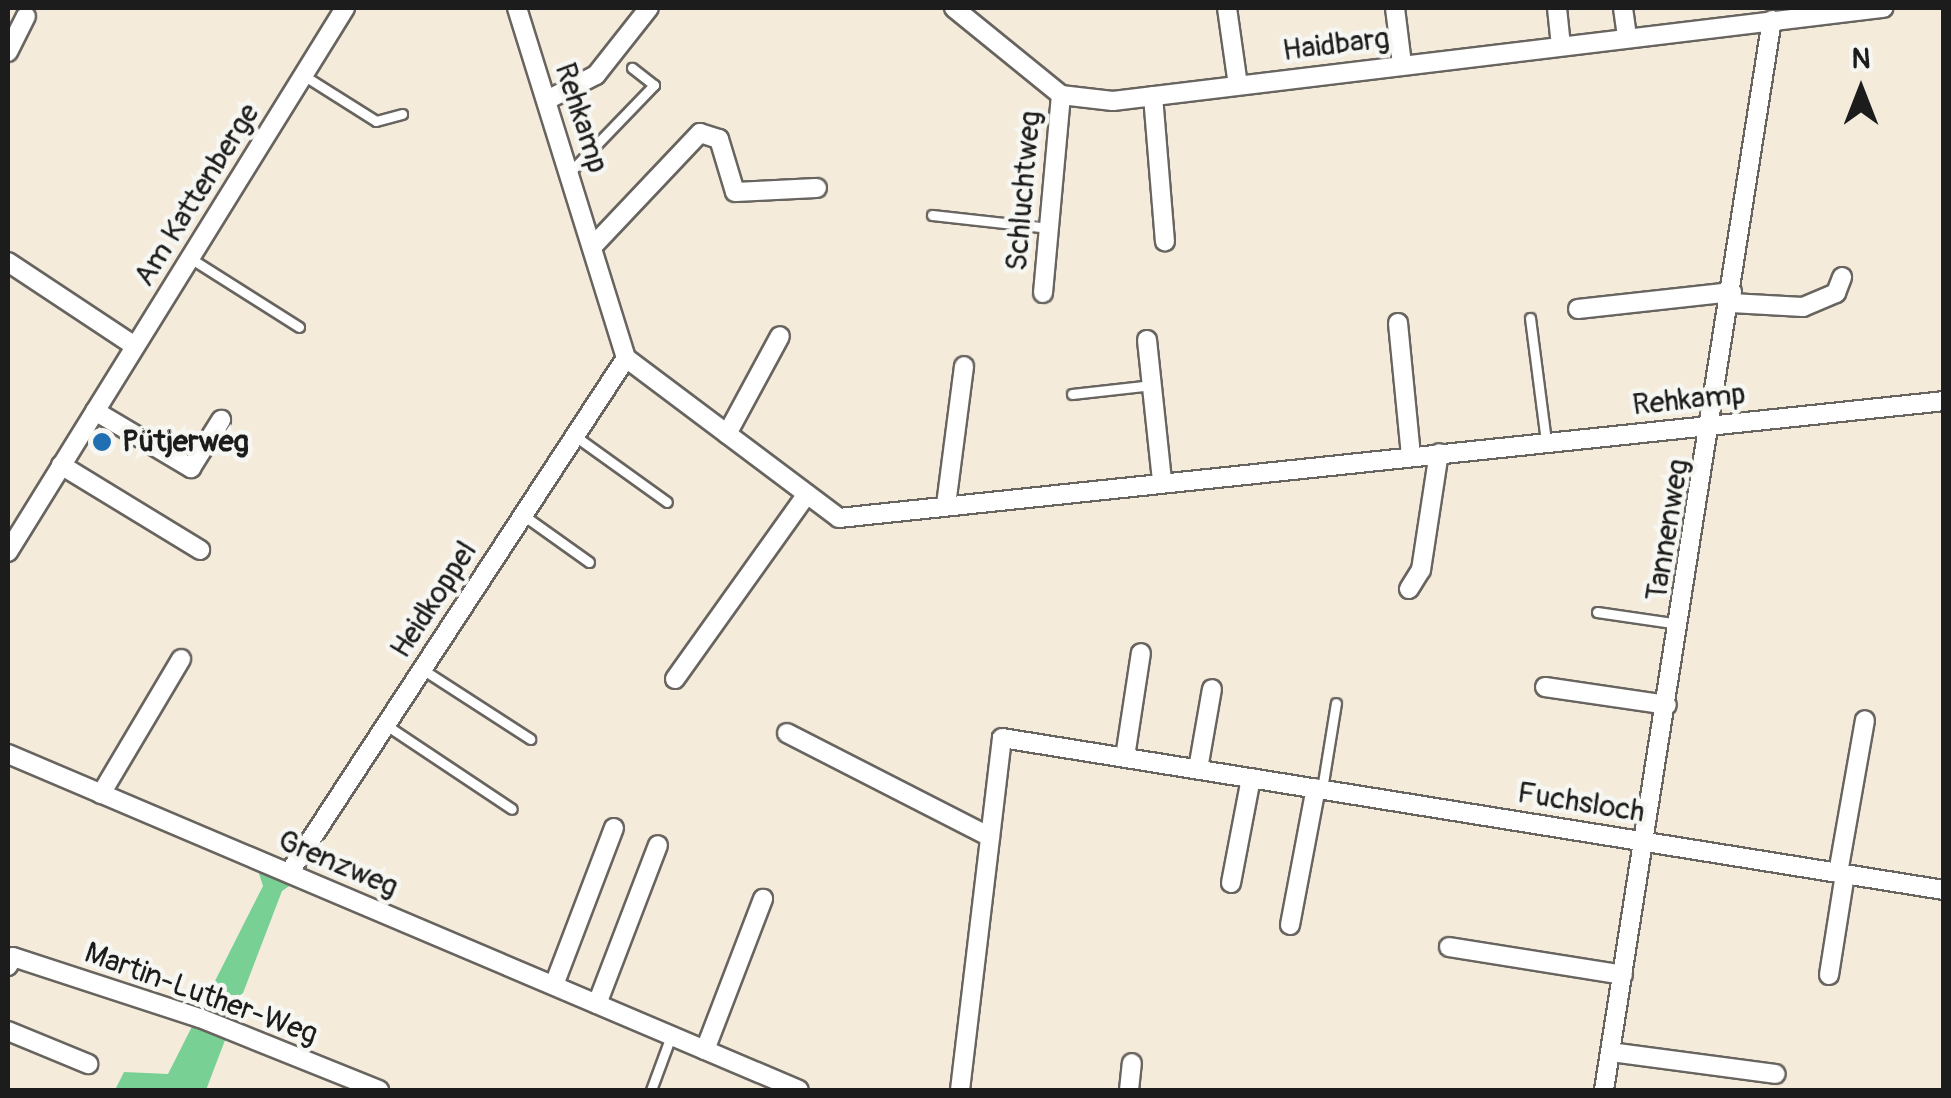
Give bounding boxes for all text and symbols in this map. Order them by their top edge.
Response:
street label: Haidbarg [1280,21,1392,69]
north arrow [1811,40,1911,140]
text: N [1852,42,1870,77]
street label: Rehkamp [546,58,616,178]
street label: Am Kattenberge [126,97,268,293]
street label: Schluchtweg [999,109,1049,273]
street label: Rehkamp [1631,376,1747,424]
place label: Pütjerweg [122,424,249,460]
marker: Pütjerweg [91,431,113,453]
street label: Tannenweg [1639,456,1697,604]
street label: Heidkoppel [383,535,485,665]
street label: Fuchsloch [1515,775,1647,831]
street label: Grenzweg [273,823,403,905]
street label: Martin-Luther-Weg [80,935,322,1053]

